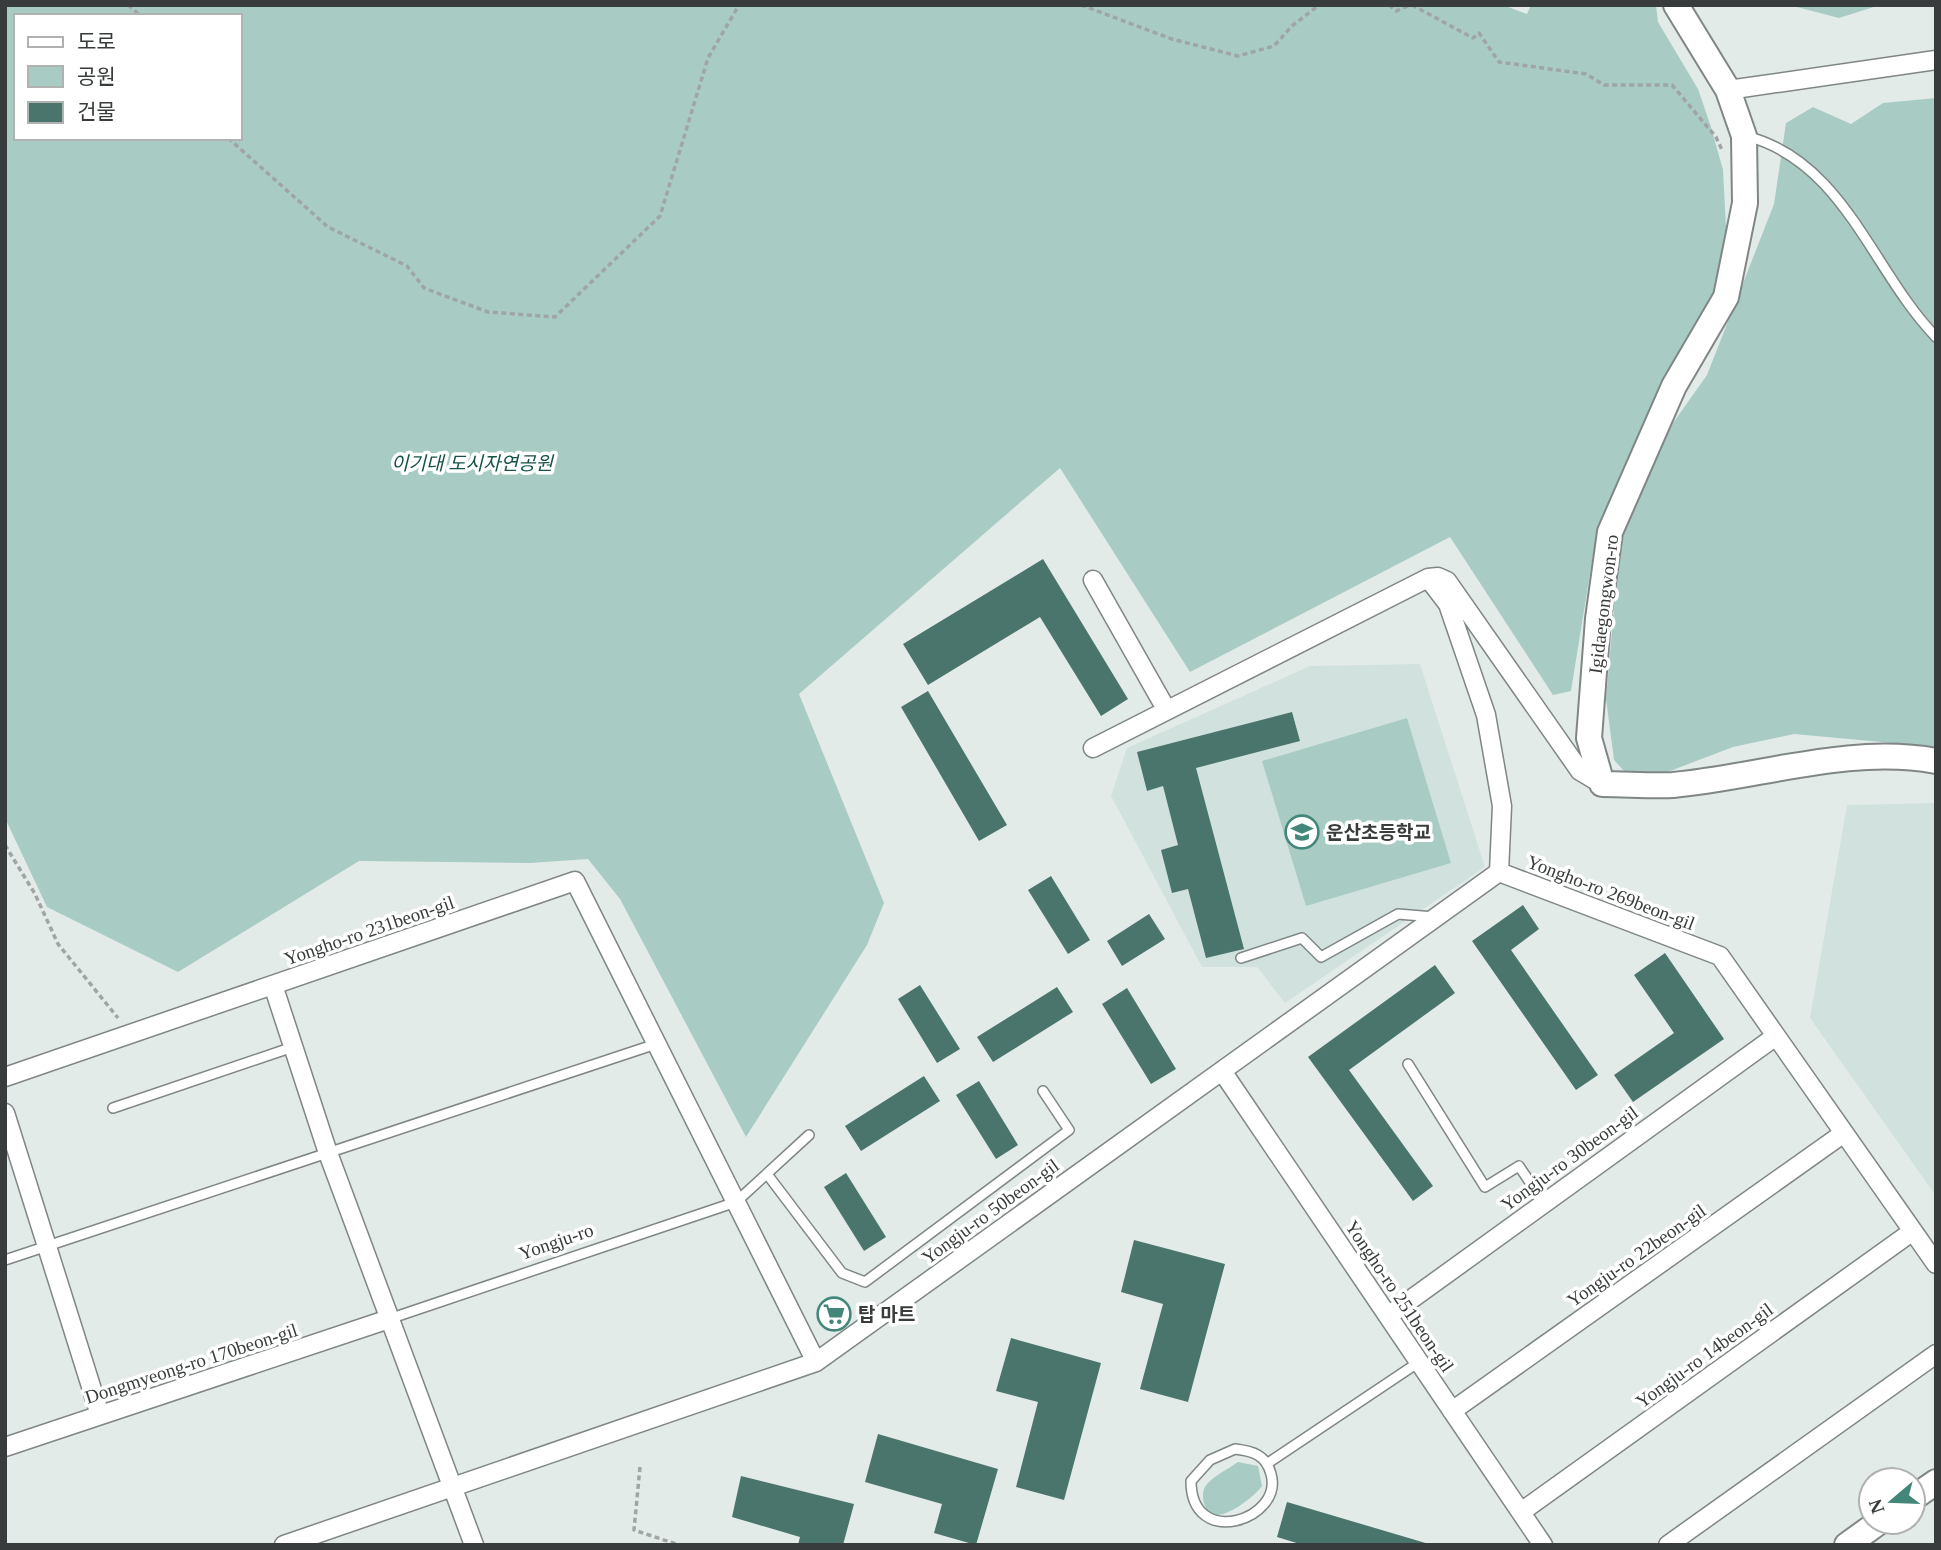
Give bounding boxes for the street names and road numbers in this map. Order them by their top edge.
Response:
street label: Igidaegongwon-ro [1585,533,1622,675]
street label: Yongho-ro 269beon-gil [1524,851,1698,934]
street label: Yongho-ro 231beon-gil [282,892,457,969]
street label: Yongju-ro 30beon-gil [1497,1102,1642,1215]
street label: Yongju-ro 50beon-gil [918,1155,1063,1268]
street label: Yongju-ro 22beon-gil [1563,1200,1710,1311]
street label: Yongho-ro 251beon-gil [1341,1217,1458,1376]
street label: Yongju-ro [516,1219,596,1264]
street label: Yongju-ro 14beon-gil [1632,1299,1777,1412]
street label: Dongmyeong-ro 170beon-gil [82,1319,300,1408]

